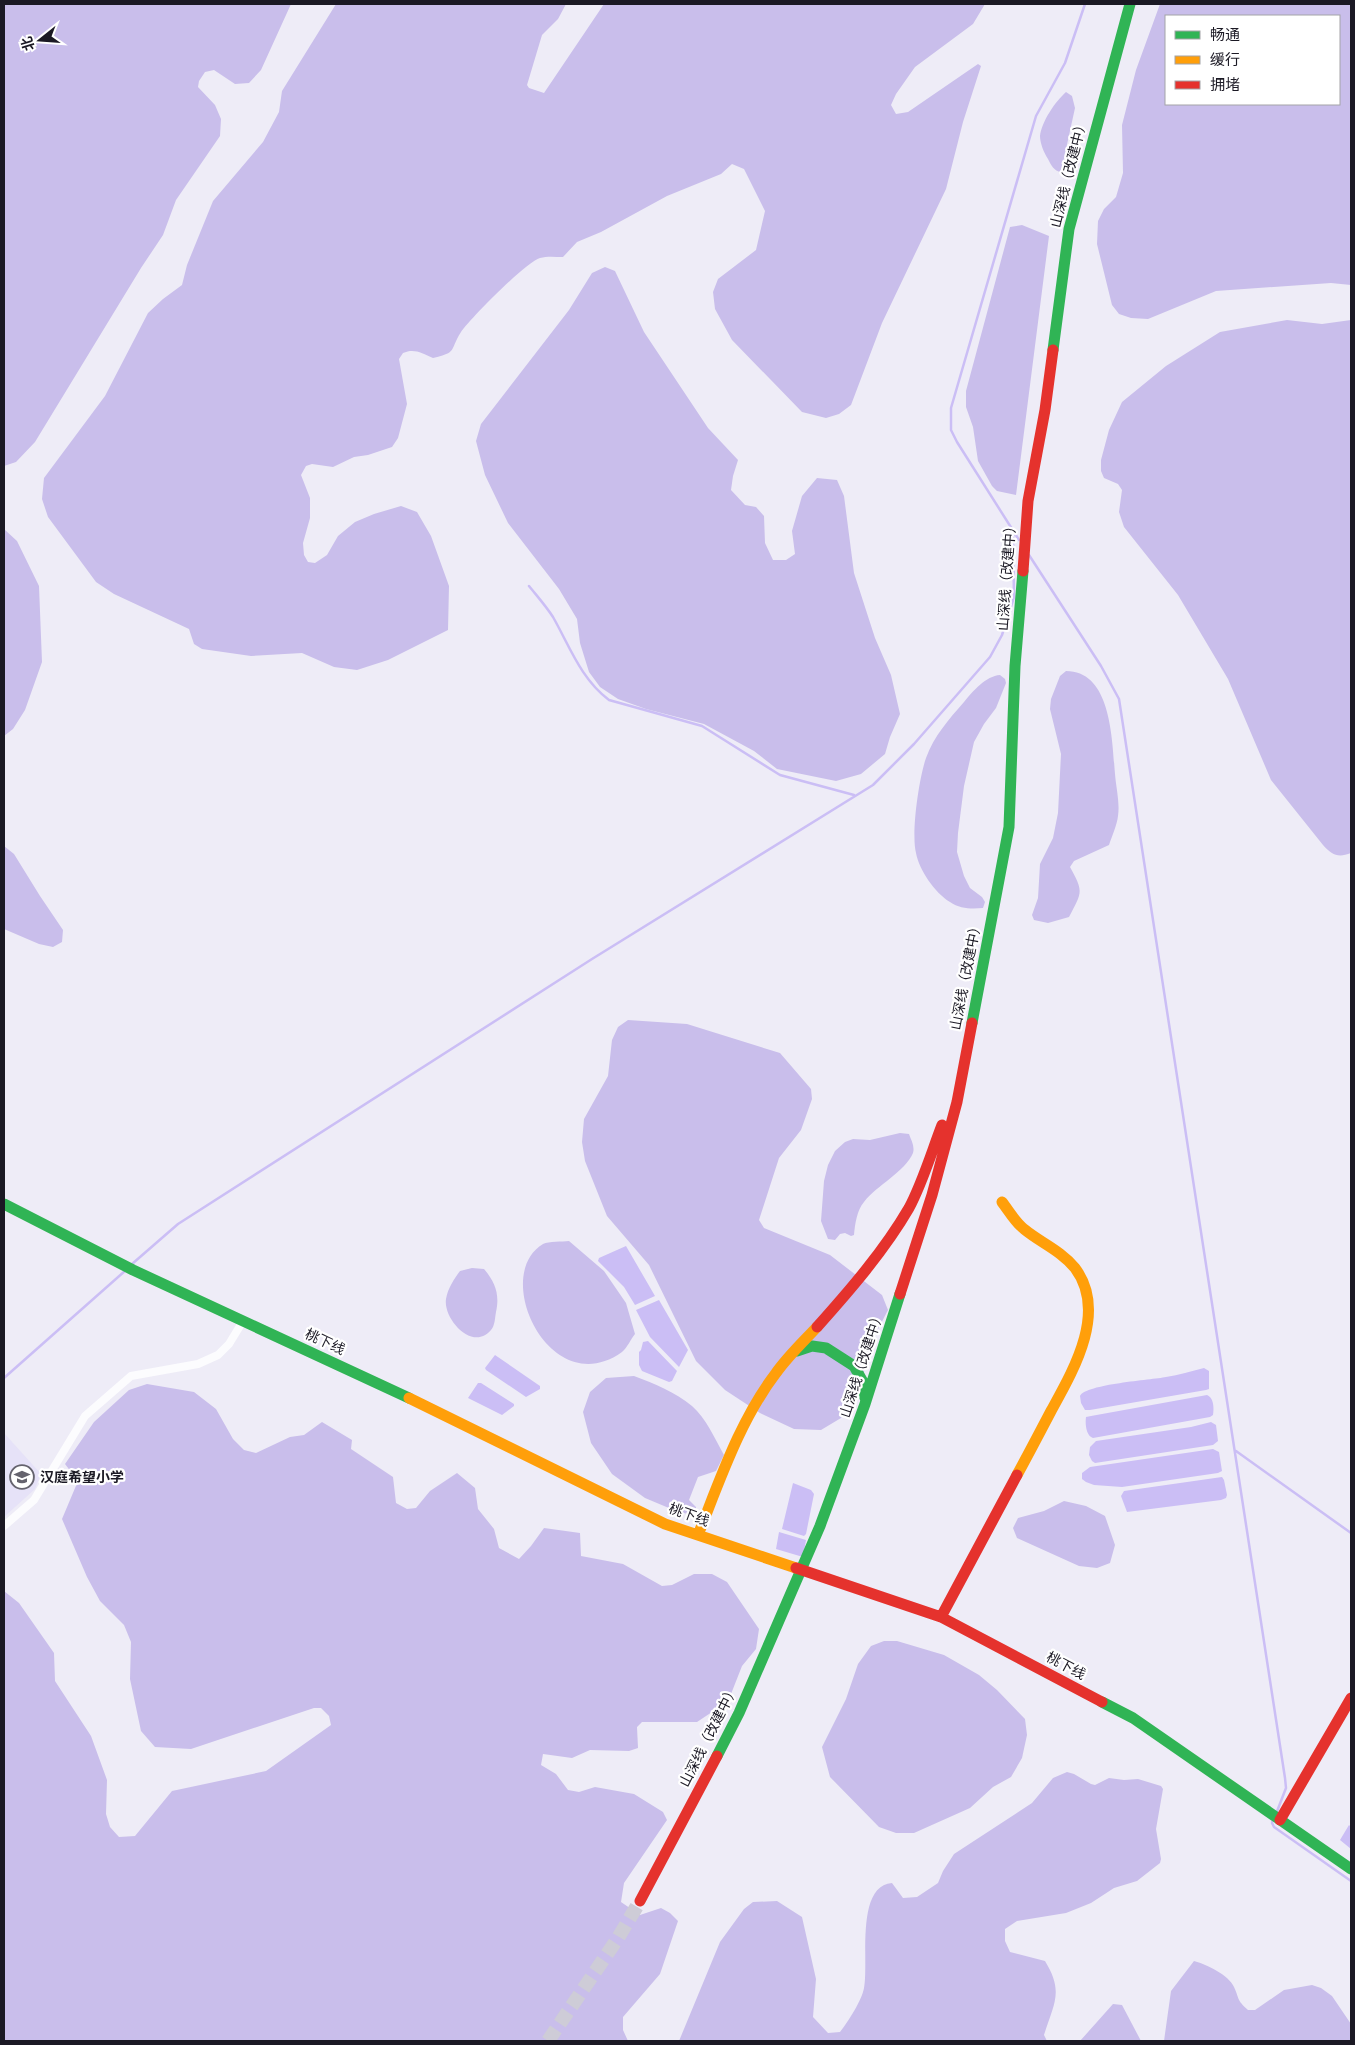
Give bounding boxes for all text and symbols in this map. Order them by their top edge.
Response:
north arrow [15,15,65,65]
legend [1165,15,1340,105]
text: 畅通 [1210,26,1240,44]
text: 北 [18,34,38,53]
text: 缓行 [1210,51,1240,69]
text: 拥堵 [1210,76,1240,94]
street label: 山深线（改建中） [1047,117,1091,229]
street label: 山深线（改建中） [995,519,1019,631]
street label: 山深线（改建中） [947,918,985,1032]
street label: 山深线（改建中） [837,1308,887,1420]
street label: 桃下线 [302,1325,348,1359]
school or university icon: 汉庭希望小学 [9,1464,35,1490]
place label: 汉庭希望小学 [40,1469,124,1486]
street label: 桃下线 [666,1500,712,1530]
street label: 桃下线 [1043,1649,1089,1683]
street label: 山深线（改建中） [676,1682,742,1790]

